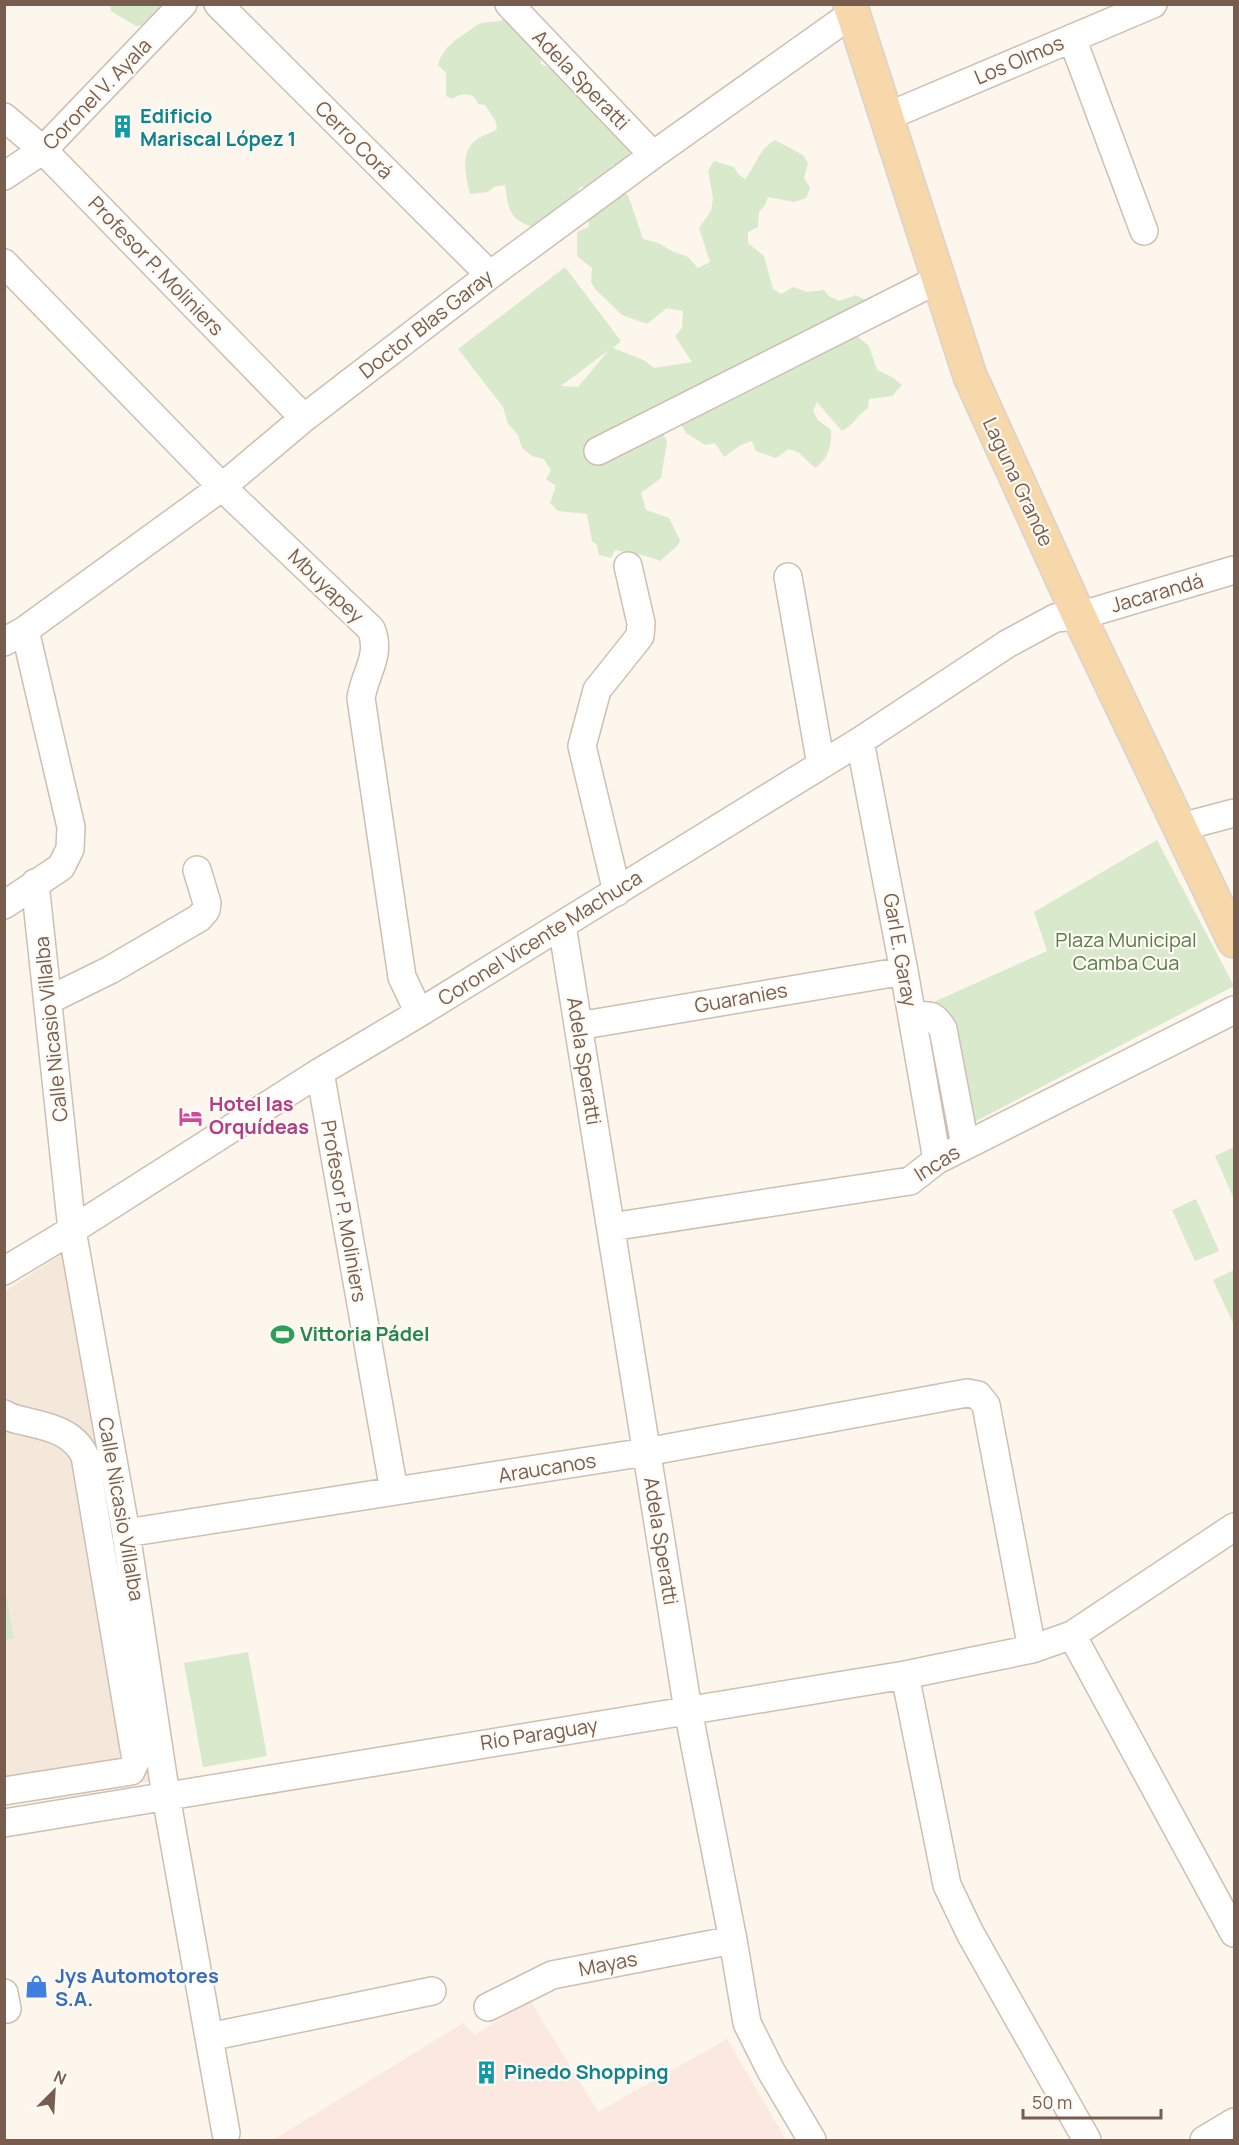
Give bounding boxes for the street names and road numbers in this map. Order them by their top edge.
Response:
street label: Adela Speratti [527,24,636,136]
street label: Los Olmos [970,29,1068,90]
street label: Coronel V. Ayala [36,32,157,155]
street label: Cerro Corá [309,95,399,185]
street label: Profesor P. Moliniers [83,190,230,341]
street label: Doctor Blas Garay [353,263,498,384]
street label: Laguna Grande [977,413,1060,551]
street label: Mbuyapey [283,543,370,629]
street label: Jacarandá [1107,566,1206,619]
street label: Coronel Vicente Machuca [433,864,647,1011]
street label: Garl E. Garay [877,891,924,1009]
street label: Calle Nicasio Villalba [27,935,74,1123]
street label: Guaranies [692,976,789,1019]
street label: Adela Speratti [561,995,608,1127]
street label: Profesor P. Moliniers [315,1118,374,1304]
street label: Incas [909,1138,965,1187]
street label: Calle Nicasio Villalba [92,1415,151,1603]
street label: Araucanos [496,1446,598,1489]
street label: Adela Speratti [638,1475,685,1607]
street label: Río Paraguay [478,1711,600,1756]
street label: Mayas [576,1945,639,1982]

